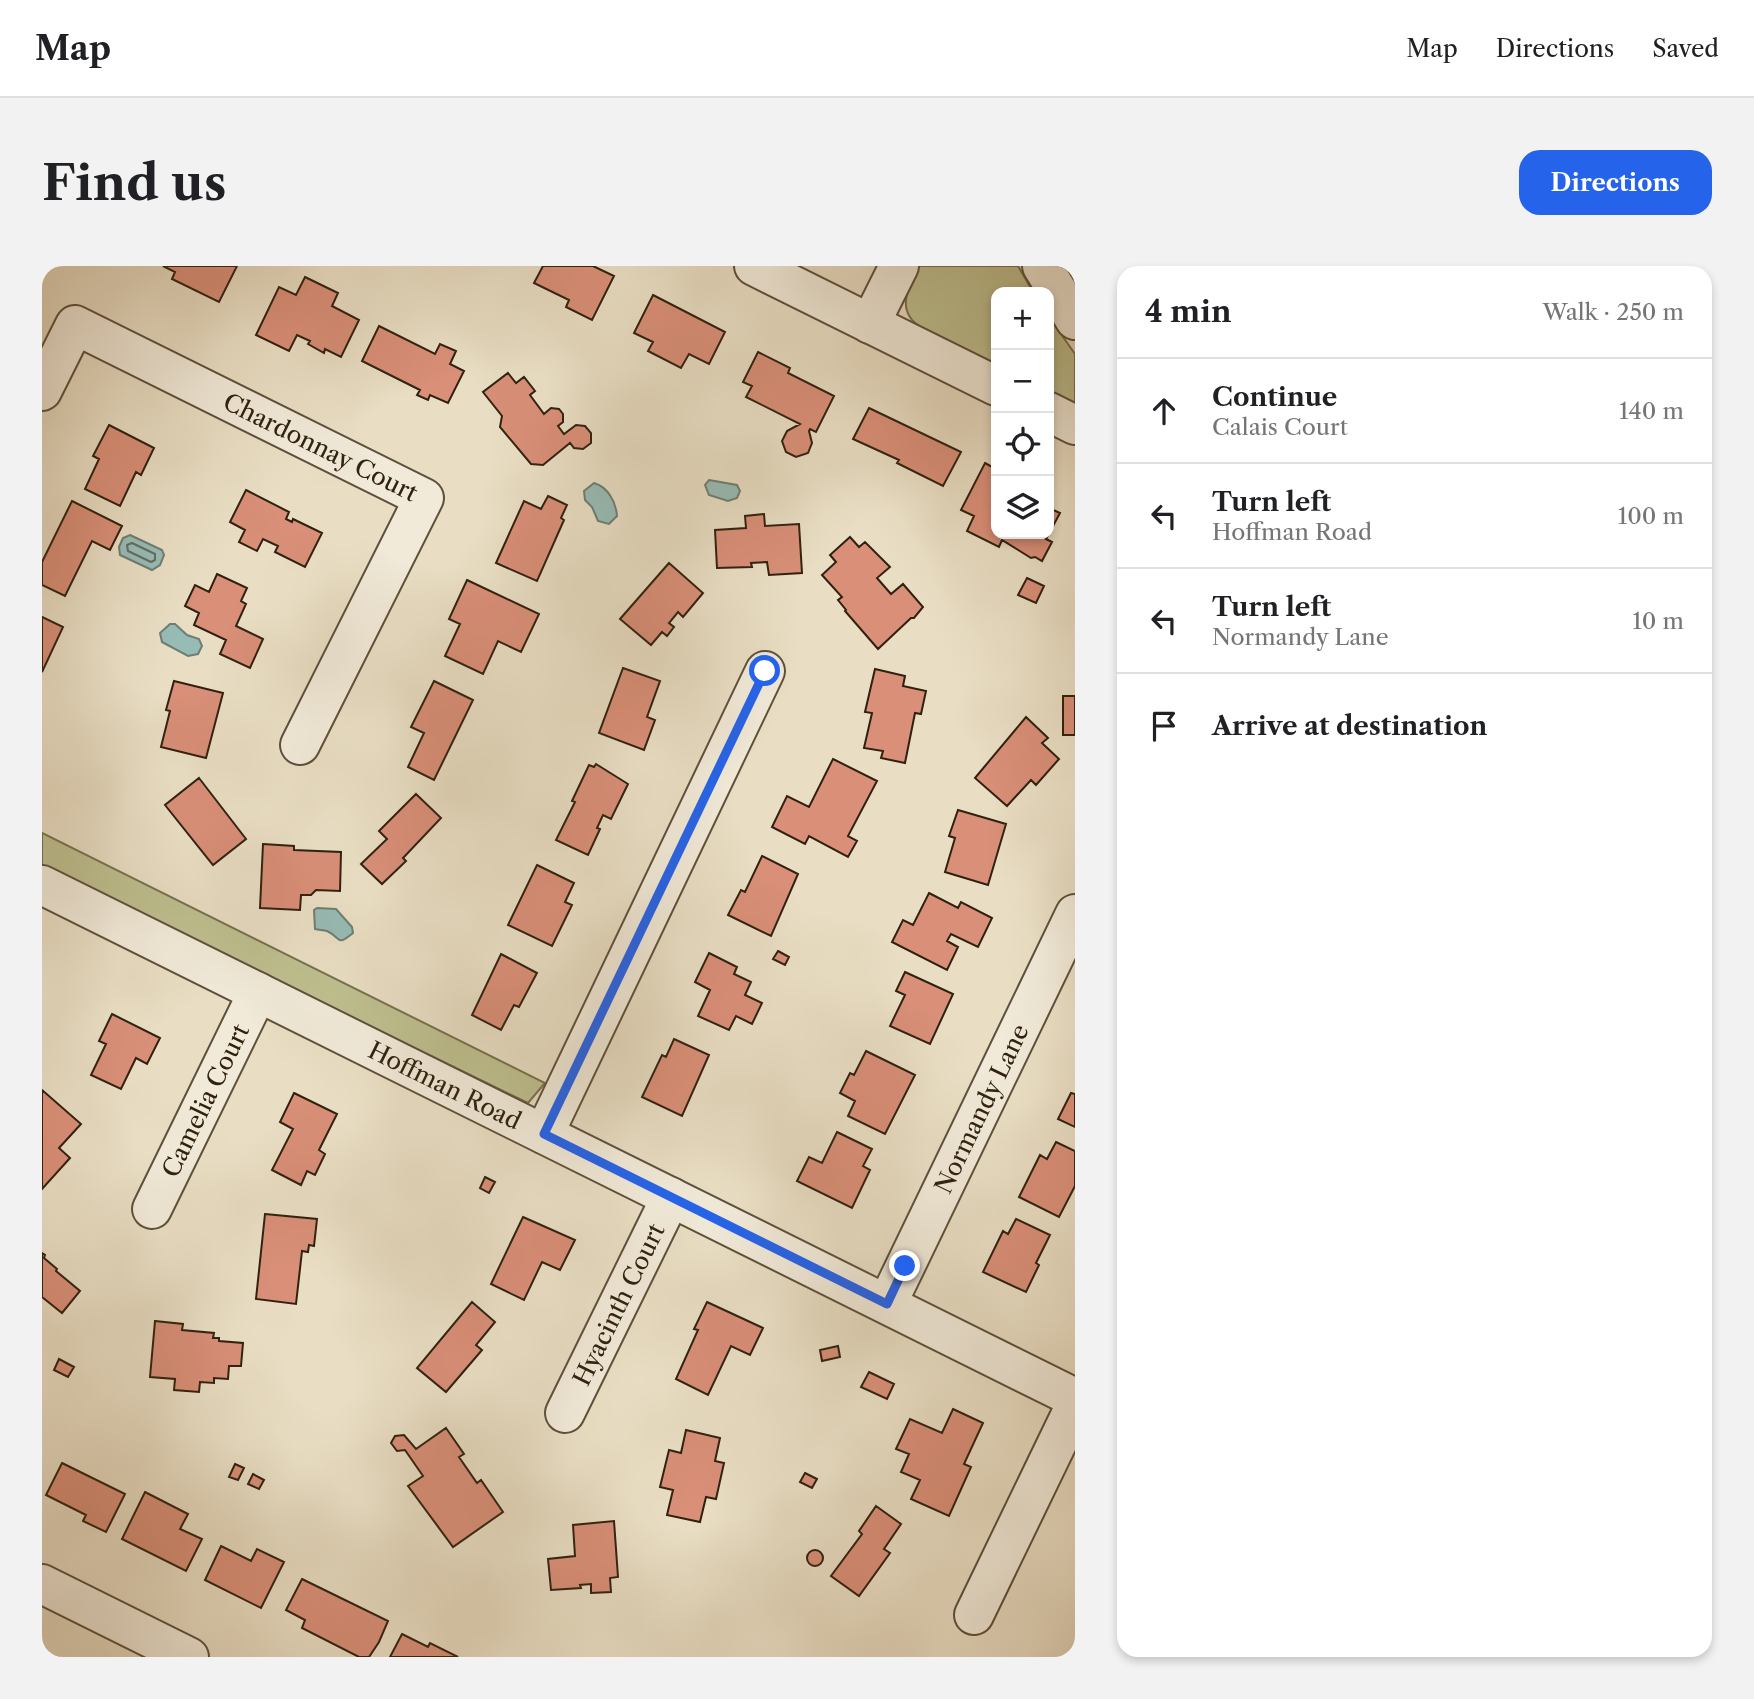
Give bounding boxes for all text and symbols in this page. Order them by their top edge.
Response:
text: Map [35,28,111,69]
text: Map [1406,34,1458,63]
text: Directions [1496,34,1614,63]
text: Saved [1652,34,1719,63]
button: Directions [1519,150,1712,215]
text: Find us [42,152,226,213]
map controls [991,287,1054,539]
button: + [991,287,1054,350]
text: 4 min [1145,293,1231,330]
text: Walk · 250 m [1543,298,1684,326]
button: − [991,350,1054,413]
text: Continue [1212,381,1337,413]
street label: Chardonnay Court [219,386,423,507]
icon: ahead [1145,392,1183,430]
text: 140 m [1619,397,1684,425]
button: locate [991,413,1054,476]
text: Calais Court [1212,413,1348,441]
button: layers [991,476,1054,539]
text: Turn left [1212,486,1331,518]
icon: left [1145,497,1183,535]
text: 100 m [1618,502,1684,530]
text: Hoffman Road [1212,518,1372,546]
text: Turn left [1212,591,1331,623]
icon: left [1145,602,1183,640]
text: 10 m [1632,607,1684,635]
text: Normandy Lane [1212,623,1389,651]
route start [749,655,780,686]
icon: arrive [1145,707,1183,745]
text: Arrive at destination [1212,710,1487,742]
street label: Camelia Court [155,1018,255,1182]
street label: Normandy Lane [928,1019,1034,1198]
street label: Hoffman Road [364,1035,527,1135]
street label: Hyacinth Court [566,1218,671,1390]
route end [889,1250,920,1281]

